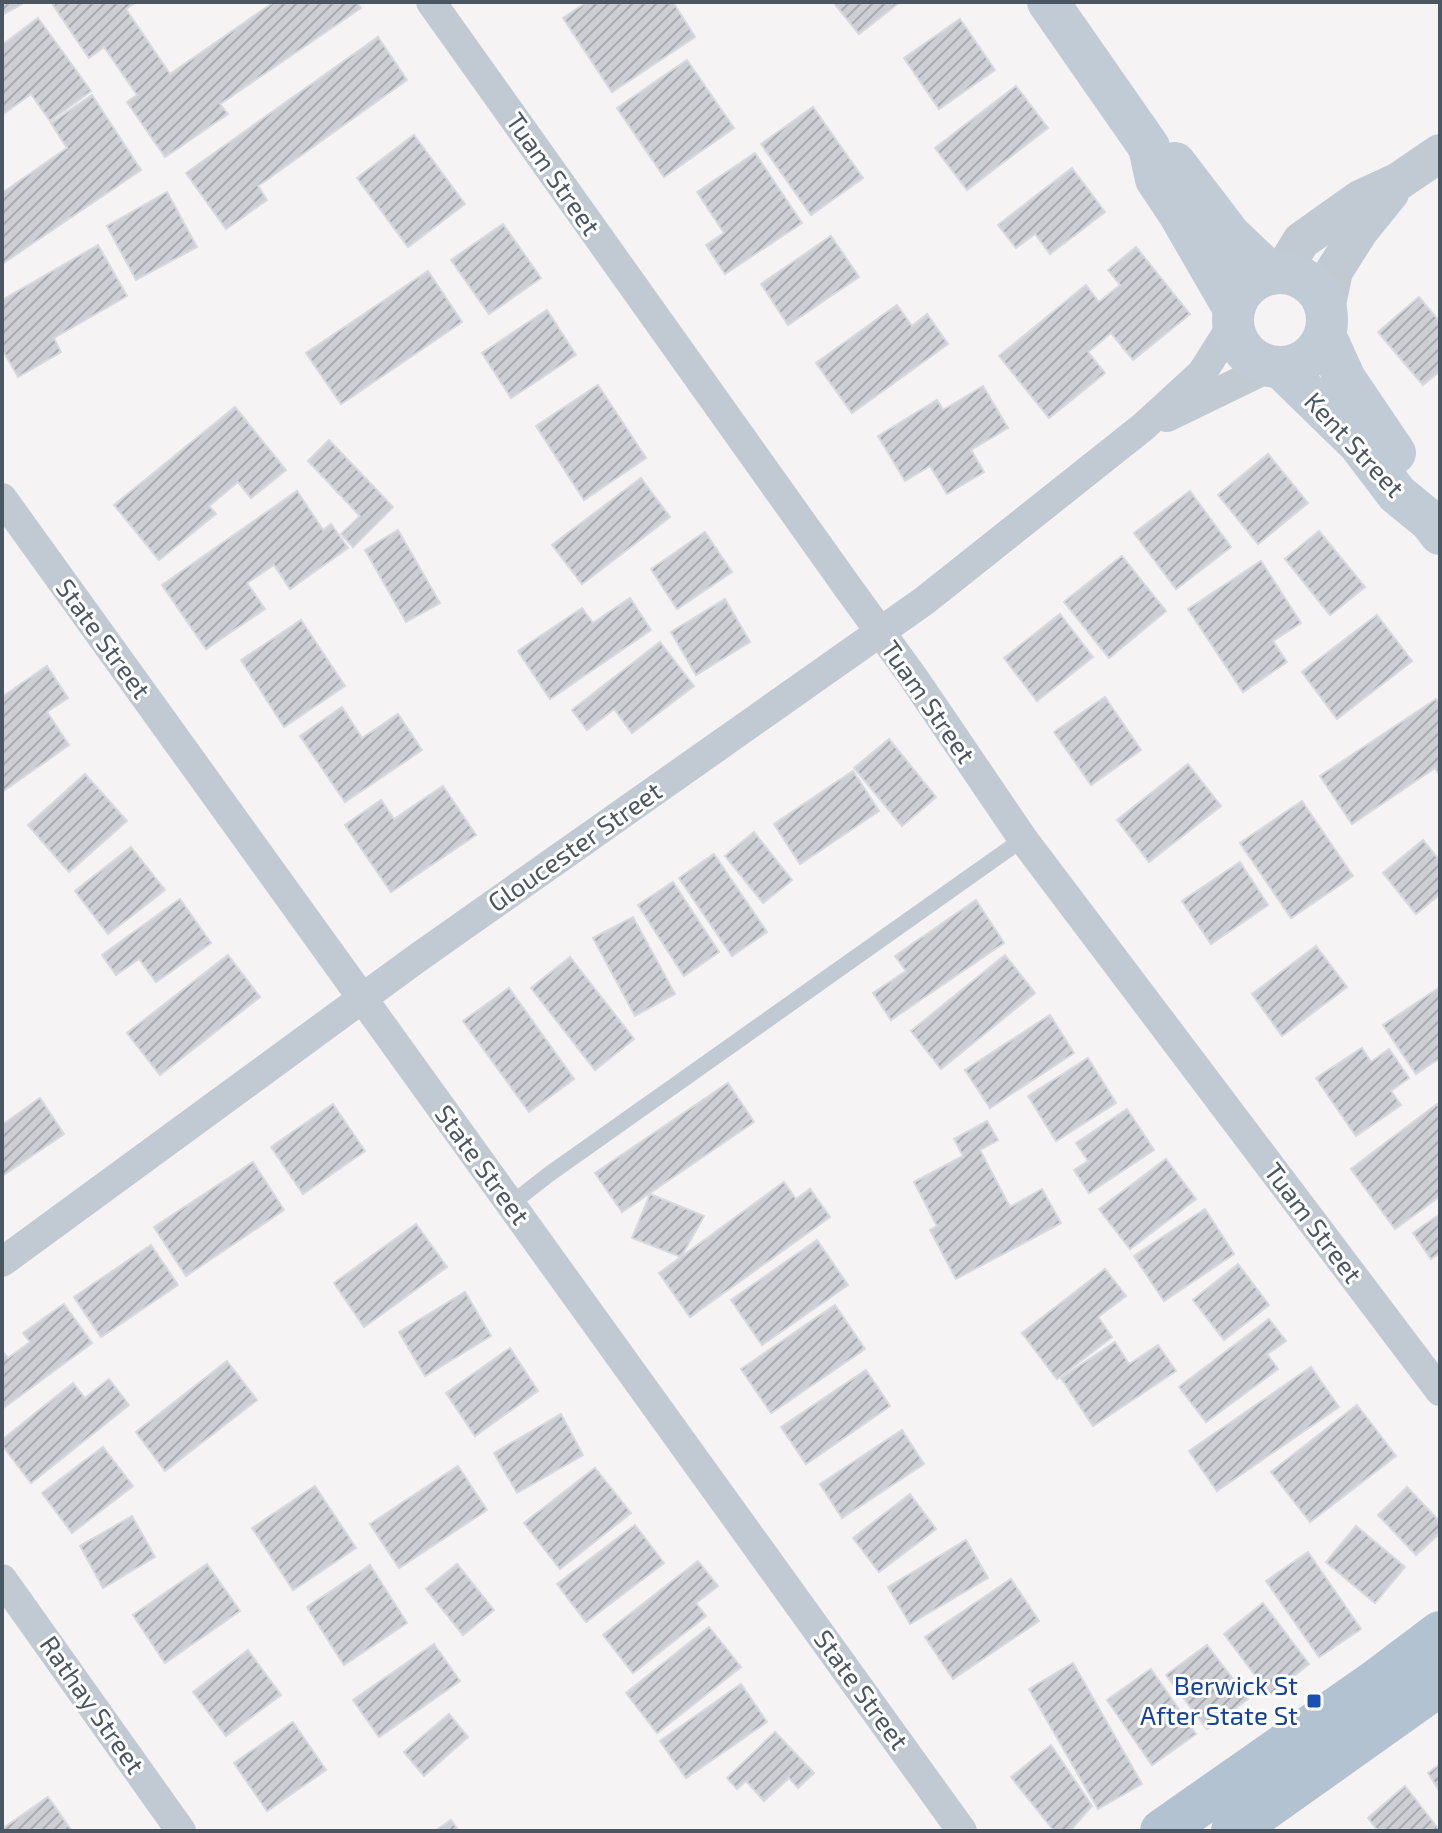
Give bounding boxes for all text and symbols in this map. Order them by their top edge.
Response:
street label: Tuam Street [501,106,608,241]
street label: Kent Street [1299,385,1412,503]
street label: State Street [50,572,158,704]
street label: Tuam Street [876,634,983,769]
street label: Gloucester Street [481,774,667,917]
street label: State Street [429,1098,537,1230]
street label: Tuam Street [1259,1156,1370,1288]
street label: State Street [808,1623,916,1755]
street label: Rathay Street [34,1629,152,1779]
place label: Berwick St After State St [1140,1669,1298,1730]
marker: Berwick St After State St [1305,1692,1323,1710]

